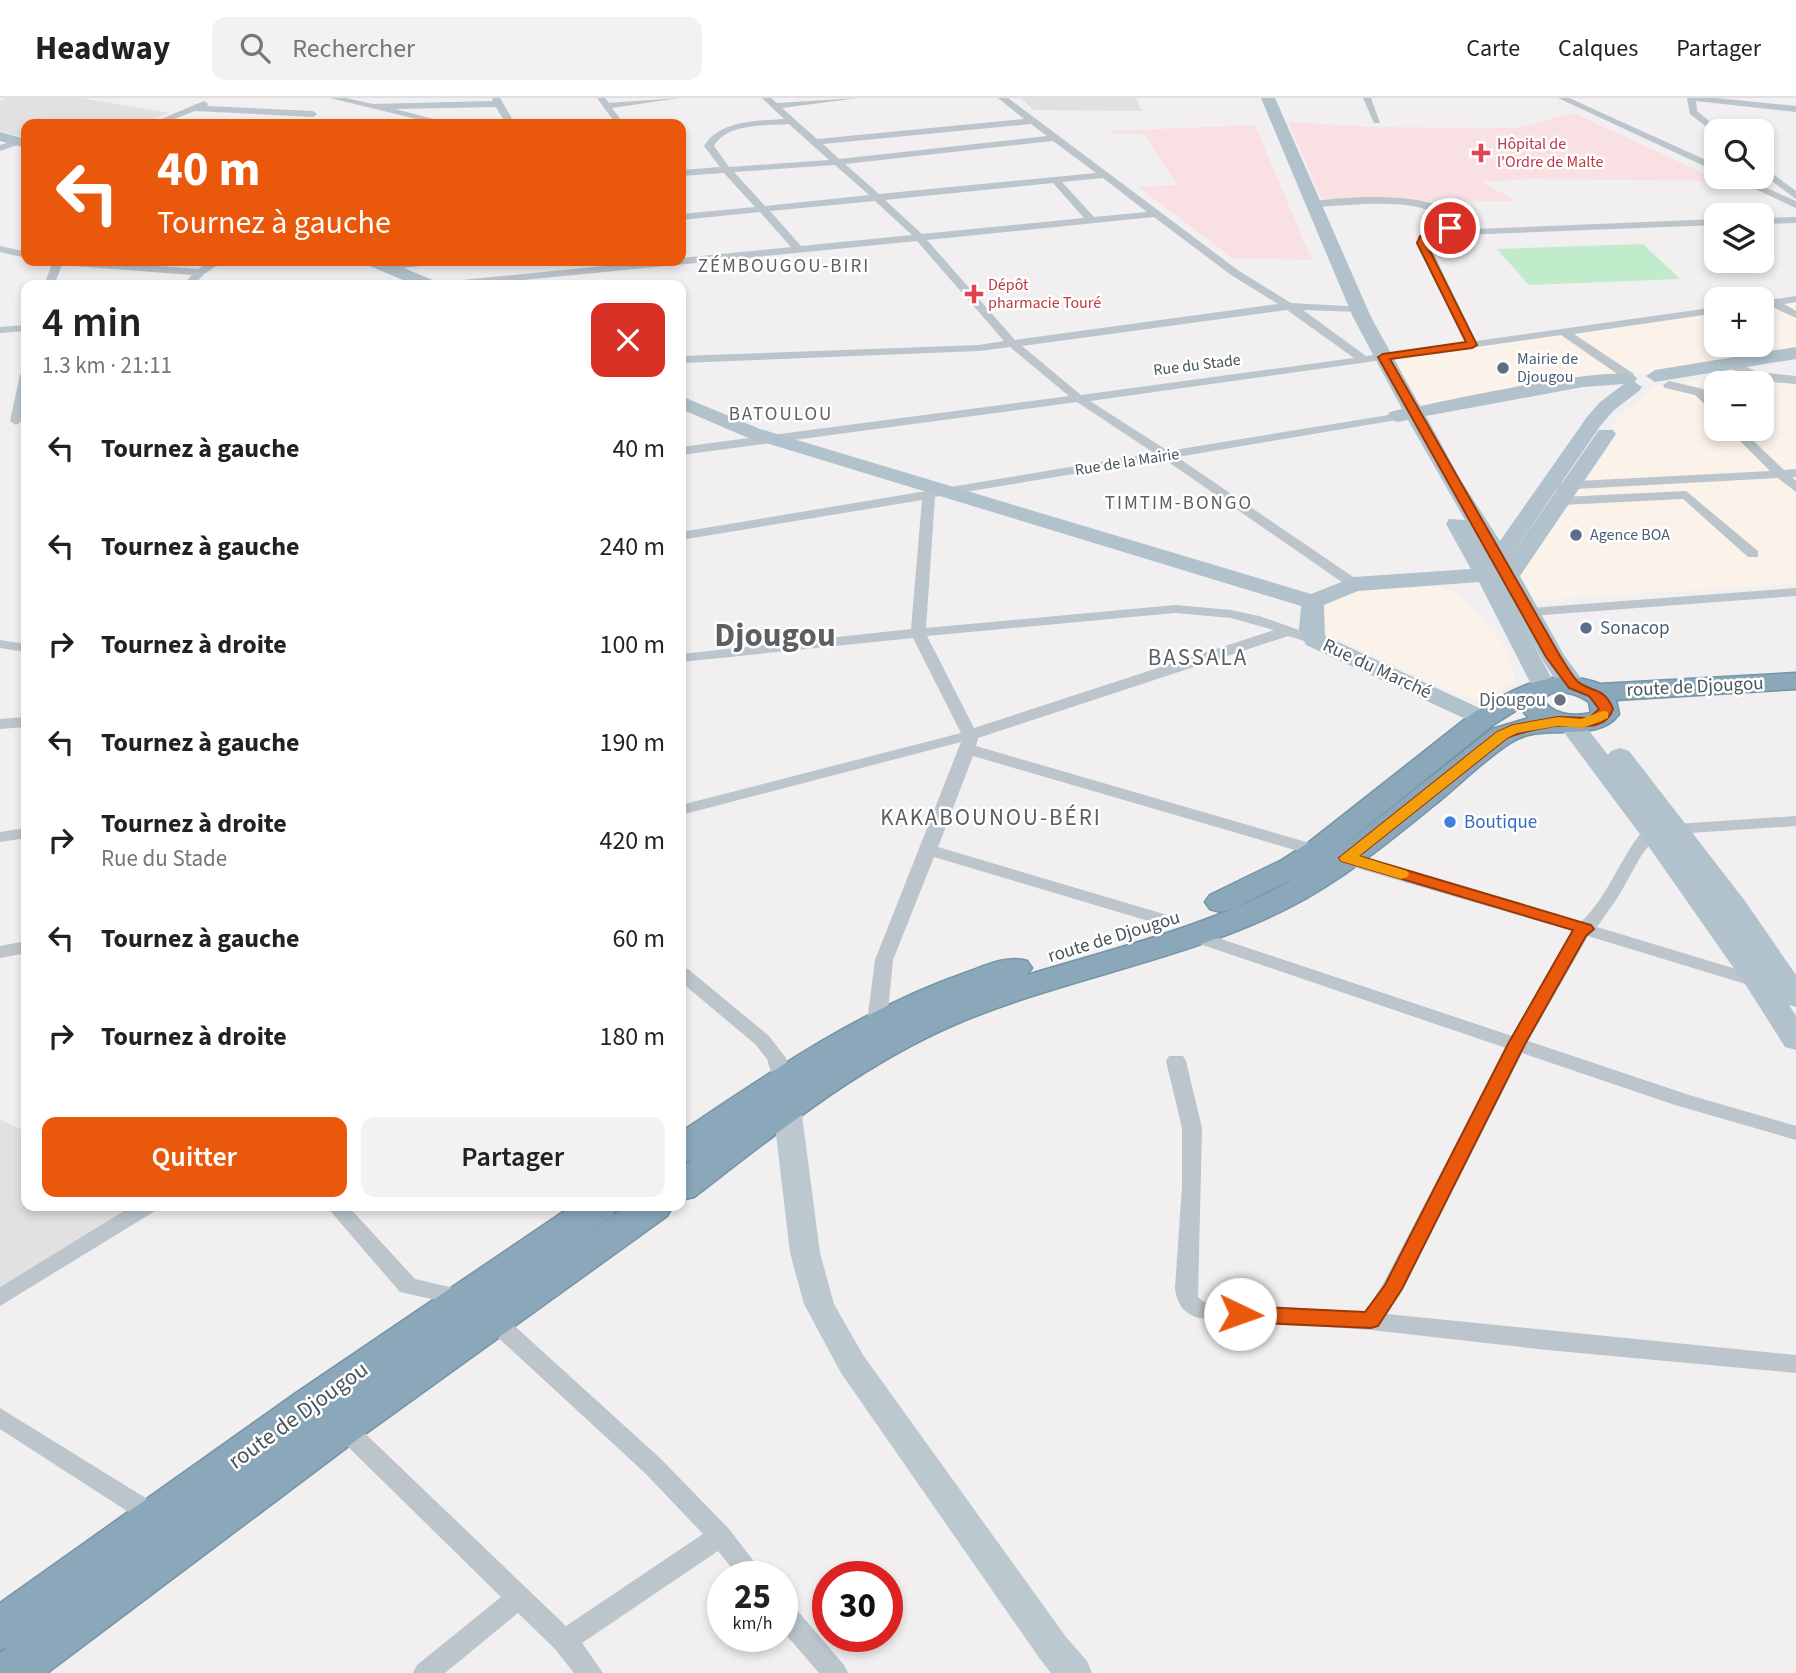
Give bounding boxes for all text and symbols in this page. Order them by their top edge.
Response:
search box [212,17,702,80]
text: Headway [35,25,170,72]
icon: search [236,29,274,67]
text: Rechercher [292,30,415,67]
text: Carte [1466,31,1520,66]
text: Calques [1558,31,1638,66]
text: Partager [1676,31,1761,66]
map controls [1704,119,1774,441]
button: search [1704,119,1774,189]
place label: Hôpital de l'Ordre de Malte [1497,133,1603,173]
text: 40 m [157,135,261,205]
marker: Hôpital de l'Ordre de Malte [1471,143,1491,163]
icon: left [42,147,133,238]
pin [1420,198,1480,258]
text: Tournez à gauche [157,200,391,246]
button: layers [1704,203,1774,273]
icon: arrive [1431,209,1469,247]
district label: ZÉMBOUGOU-BIRI [698,253,870,280]
place label: Dépôt pharmacie Touré [988,274,1101,314]
marker: Dépôt pharmacie Touré [966,286,982,302]
button: + [1704,287,1774,357]
text: 4 min [42,293,142,353]
button: close [591,303,665,377]
place label: Mairie de Djougou [1517,348,1578,388]
text: 1.3 km · 21:11 [42,349,172,382]
street label: Rue du Stade [1152,349,1242,381]
marker: Mairie de Djougou [1495,360,1511,376]
button: − [1704,371,1774,441]
district label: BATOULOU [729,401,833,428]
icon: left [42,429,80,467]
text: Tournez à gauche [101,430,300,467]
text: 40 m [612,430,665,467]
street label: Rue de la Mairie [1073,443,1181,481]
district label: TIMTIM-BONGO [1105,490,1253,517]
place label: Agence BOA [1590,524,1670,546]
icon: left [42,527,80,565]
marker: Agence BOA [1568,527,1584,543]
text: Tournez à gauche [101,528,300,565]
text: 240 m [599,528,665,565]
district label: Djougou [714,612,836,659]
place label: Sonacop [1600,615,1670,642]
marker: Sonacop [1578,620,1594,636]
icon: right [42,625,80,663]
text: Tournez à droite [101,626,287,663]
text: 100 m [599,626,665,663]
street label: Rue du Marché [1318,632,1436,706]
district label: BASSALA [1148,641,1248,674]
street label: route de Djougou [1626,670,1764,704]
place label: Djougou [1479,687,1546,714]
marker: Djougou [1552,692,1568,708]
icon: left [42,723,80,761]
text: Tournez à gauche [101,724,300,761]
text: 190 m [599,724,665,761]
district label: KAKABOUNOU-BÉRI [880,801,1102,834]
text: Tournez à droite [101,805,287,842]
place label: Boutique [1464,809,1537,836]
marker: Boutique [1442,814,1458,830]
icon: right [42,821,80,859]
text: 420 m [599,822,665,859]
text: Rue du Stade [101,842,227,875]
street label: route de Djougou [1044,904,1184,970]
icon: left [42,919,80,957]
text: Tournez à gauche [101,920,300,957]
text: 60 m [612,920,665,957]
icon: right [42,1017,80,1055]
text: Tournez à droite [101,1018,287,1055]
text: 180 m [599,1018,665,1055]
button: Quitter [42,1117,347,1197]
button: Partager [361,1117,665,1197]
position arrow [1203,1277,1277,1351]
street label: route de Djougou [221,1353,375,1477]
speed limit sign: 30 [812,1561,903,1652]
text: 25 [734,1572,771,1622]
text: km/h [733,1611,772,1636]

